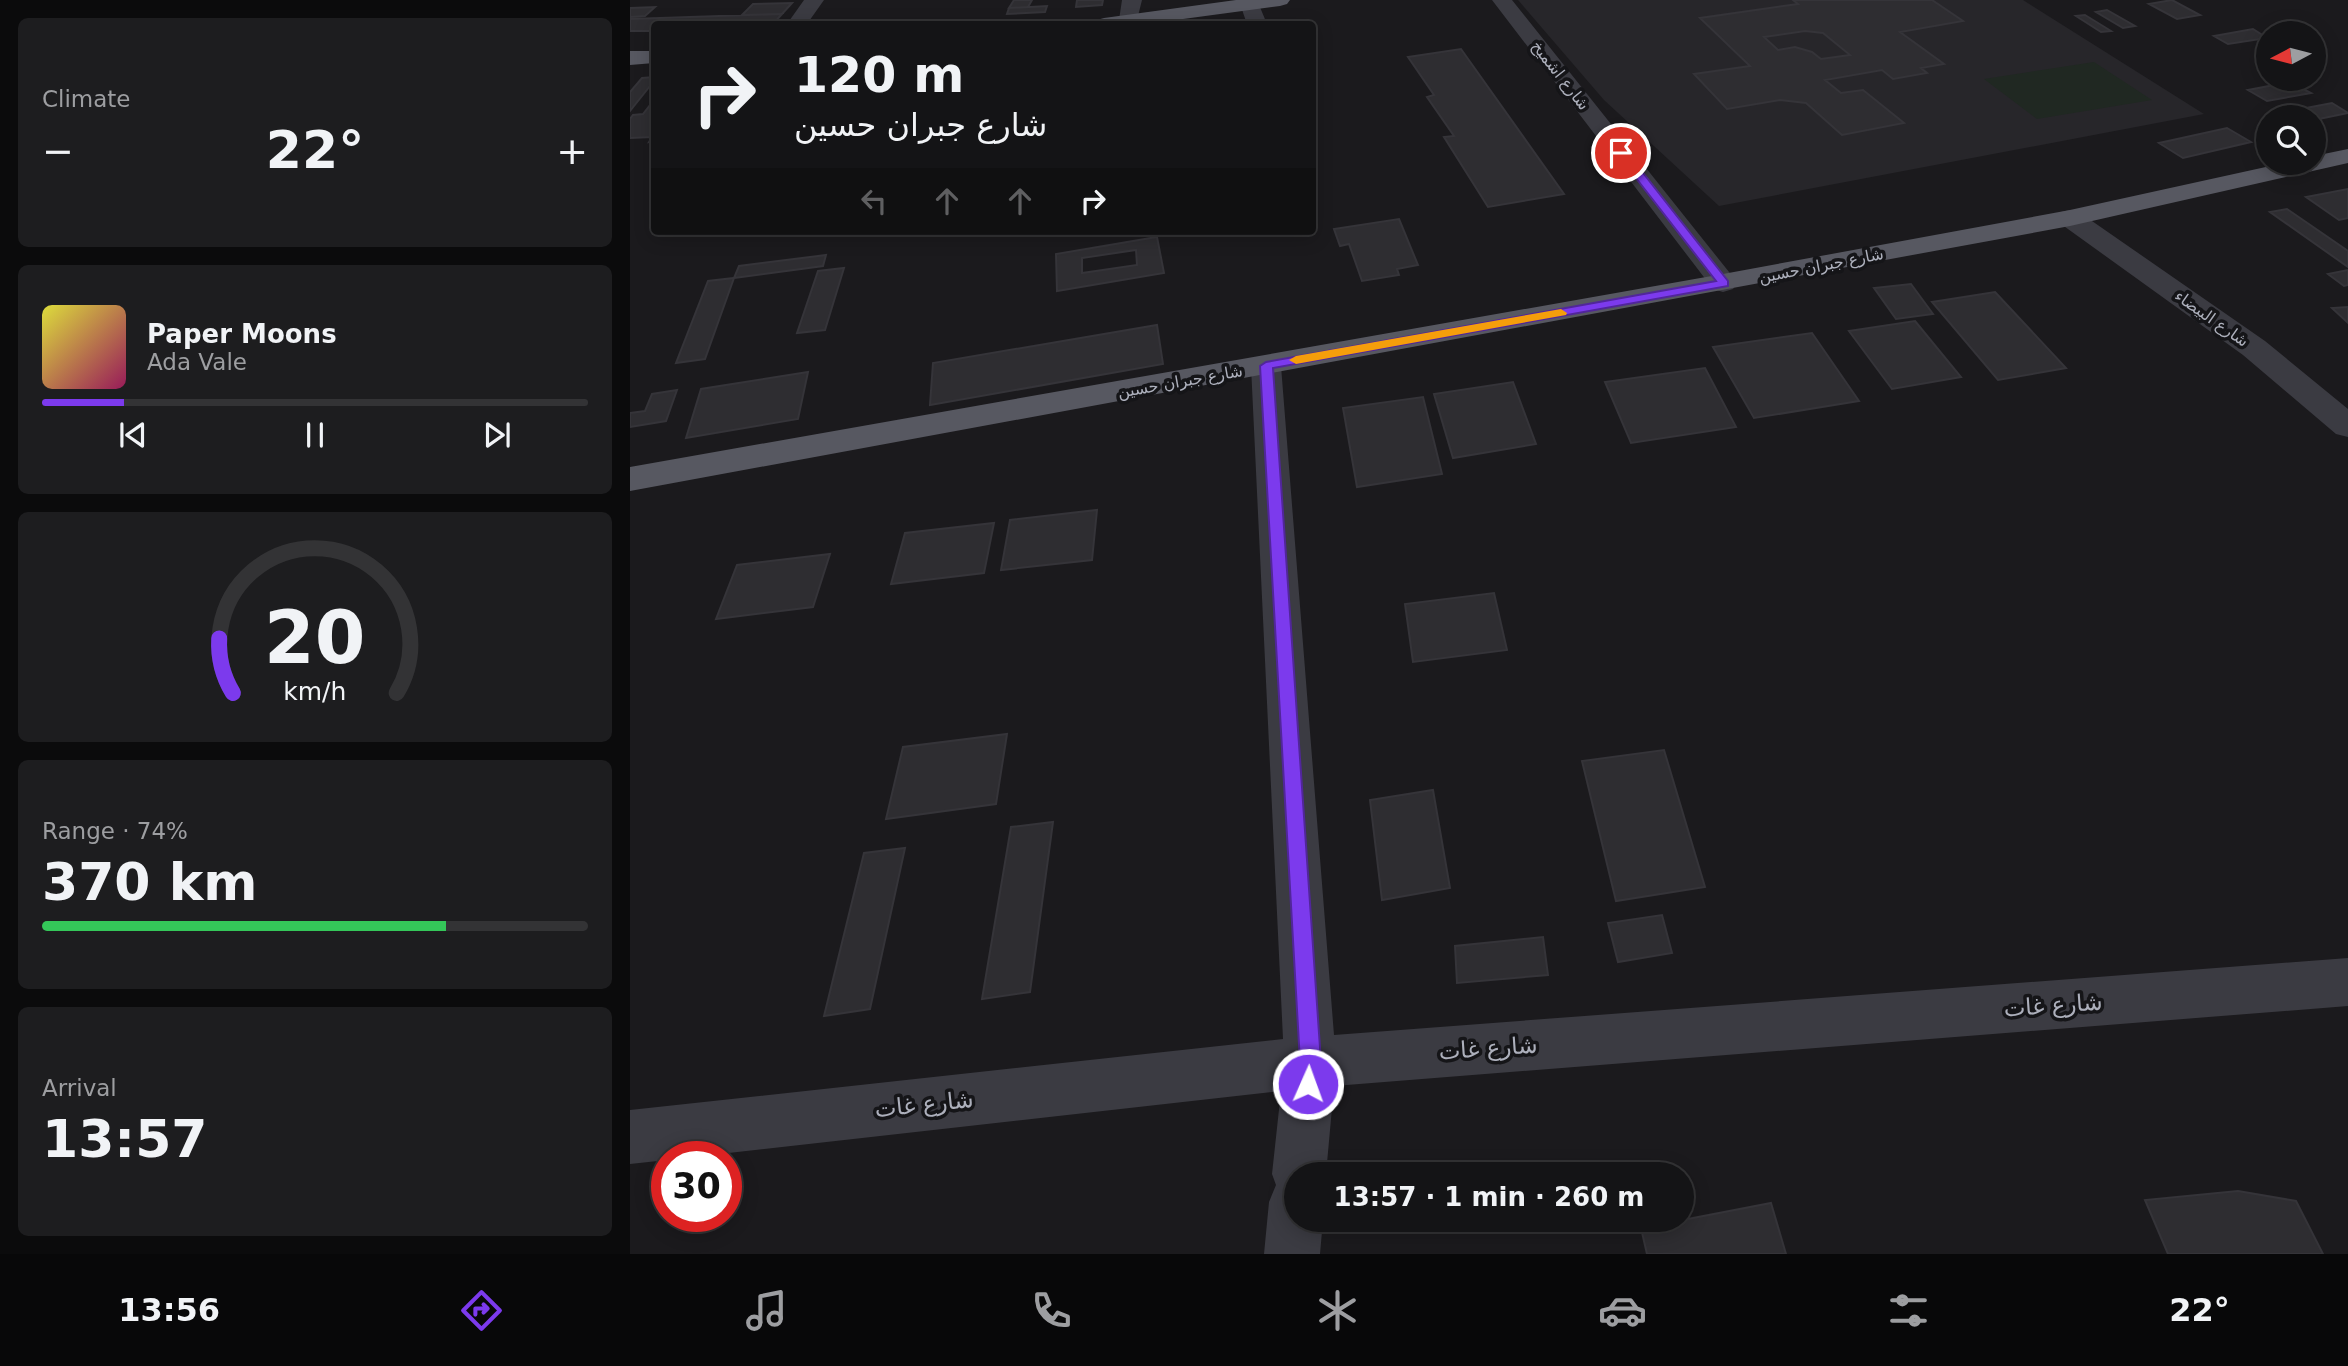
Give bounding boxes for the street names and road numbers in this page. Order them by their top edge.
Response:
street label: شارع اشميخ [1527,37,1594,114]
street label: شارع جبران حسين [1757,244,1885,288]
street label: شارع البيضاء [2171,286,2252,352]
street label: شارع جبران حسين [1116,361,1244,403]
street label: شارع غات [2003,989,2103,1022]
street label: شارع غات [1438,1032,1538,1065]
street label: شارع غات [873,1086,975,1123]

